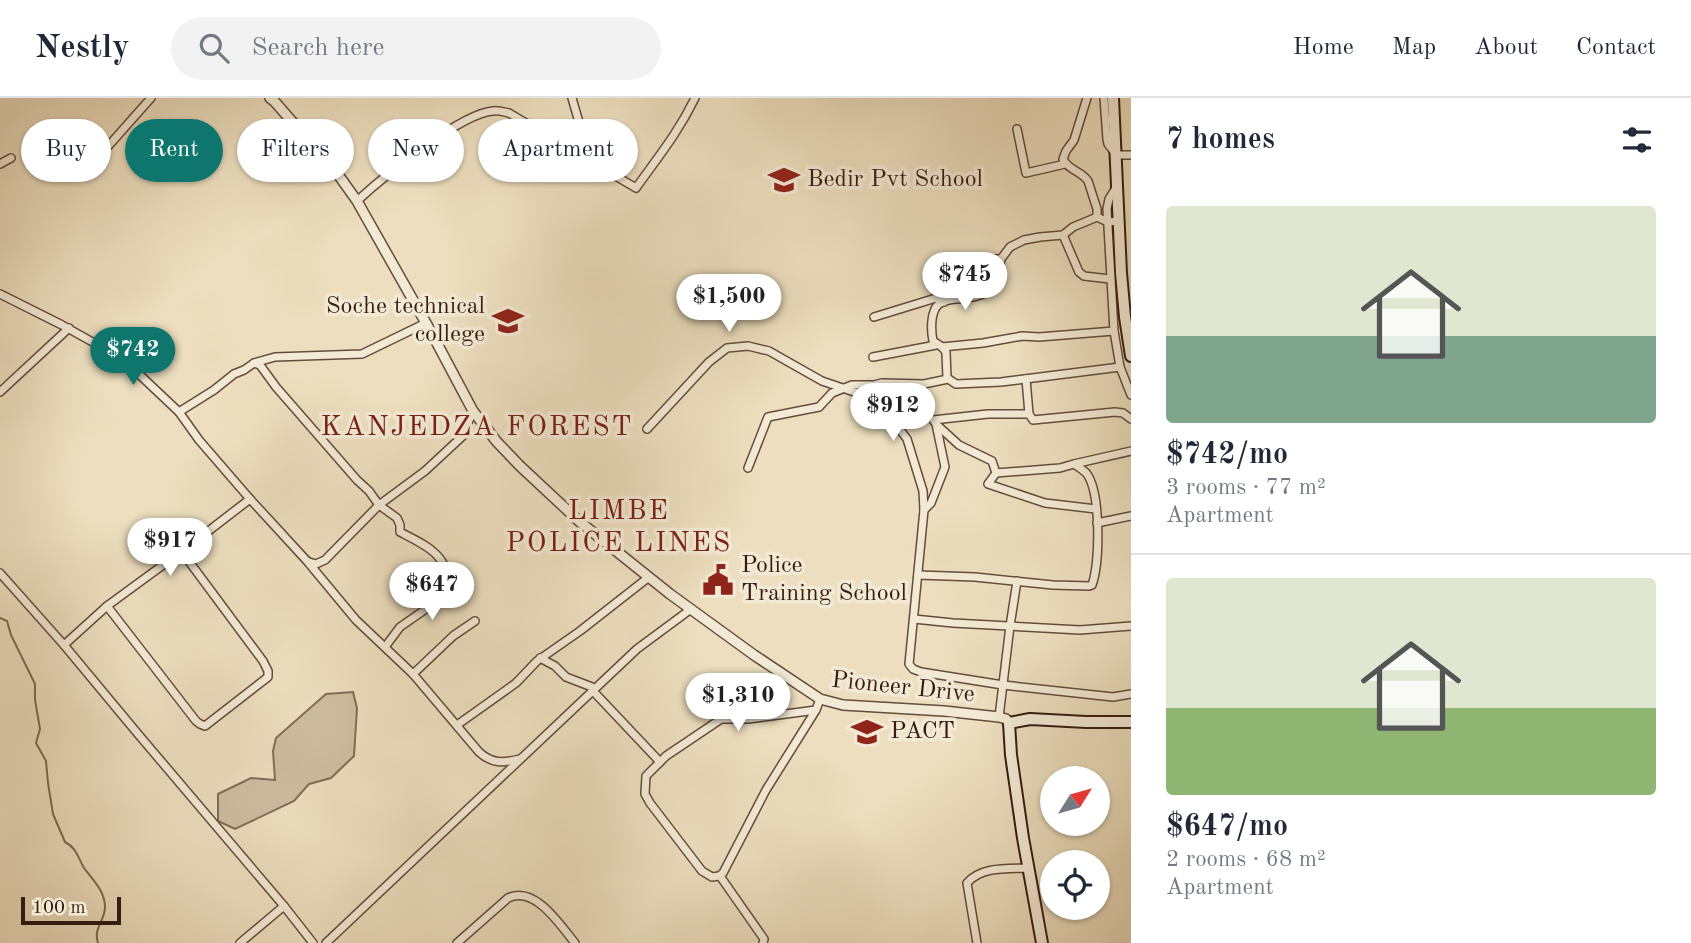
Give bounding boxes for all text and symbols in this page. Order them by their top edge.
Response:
search box [171,17,661,80]
icon: search [195,29,233,67]
text: Nestly [35,32,129,65]
text: Search here [251,35,385,61]
text: Home [1293,36,1354,60]
text: Map [1392,36,1436,60]
text: About [1474,36,1538,60]
text: Contact [1576,36,1656,60]
chip: Buy [21,119,111,182]
chip: Rent [125,119,223,182]
chip: Filters [237,119,354,182]
chip: New [368,119,464,182]
chip: Apartment [478,119,638,182]
icon: filters [1618,121,1656,159]
text: 7 homes [1166,125,1275,155]
school or university icon: Bedir Pvt School [767,163,801,197]
place label: Bedir Pvt School [807,168,983,192]
icon: home [1348,251,1474,377]
pin: $745 [924,252,1006,312]
text: $745 [938,263,992,286]
pin: $1,500 [672,274,786,334]
text: $1,500 [692,285,766,308]
place label: Soche technical college [326,295,485,347]
school or university icon: Soche technical college [491,304,525,338]
pin: $742 [92,328,174,387]
text: $742 [106,338,160,361]
pin: $912 [852,384,934,443]
text: $912 [866,394,920,417]
district label: KANJEDZA FOREST [320,414,634,442]
text: $742/mo [1166,440,1288,470]
text: 3 rooms · 77 m² [1166,476,1326,499]
district label: LIMBE POLICE LINES [506,498,732,558]
text: Apartment [1166,504,1274,527]
pin: $917 [129,518,211,578]
text: $917 [143,529,197,552]
place label: Police Training School [741,554,907,606]
pin: $647 [391,562,473,622]
public building icon: Police Training School [701,563,735,597]
text: $647 [405,573,459,596]
icon: home [1348,623,1474,749]
street label: Pioneer Drive [830,669,976,707]
pin: $1,310 [681,674,795,733]
text: $1,310 [701,684,775,707]
school or university icon: PACT [850,715,884,749]
place label: PACT [890,720,955,744]
north arrow [1040,766,1110,836]
map controls [1040,766,1110,920]
text: $647/mo [1166,812,1288,842]
text: 2 rooms · 68 m² [1166,848,1326,871]
button: locate [1040,850,1110,920]
text: Apartment [1166,876,1274,899]
scale bar [21,894,121,926]
text: 100 m [32,899,85,918]

